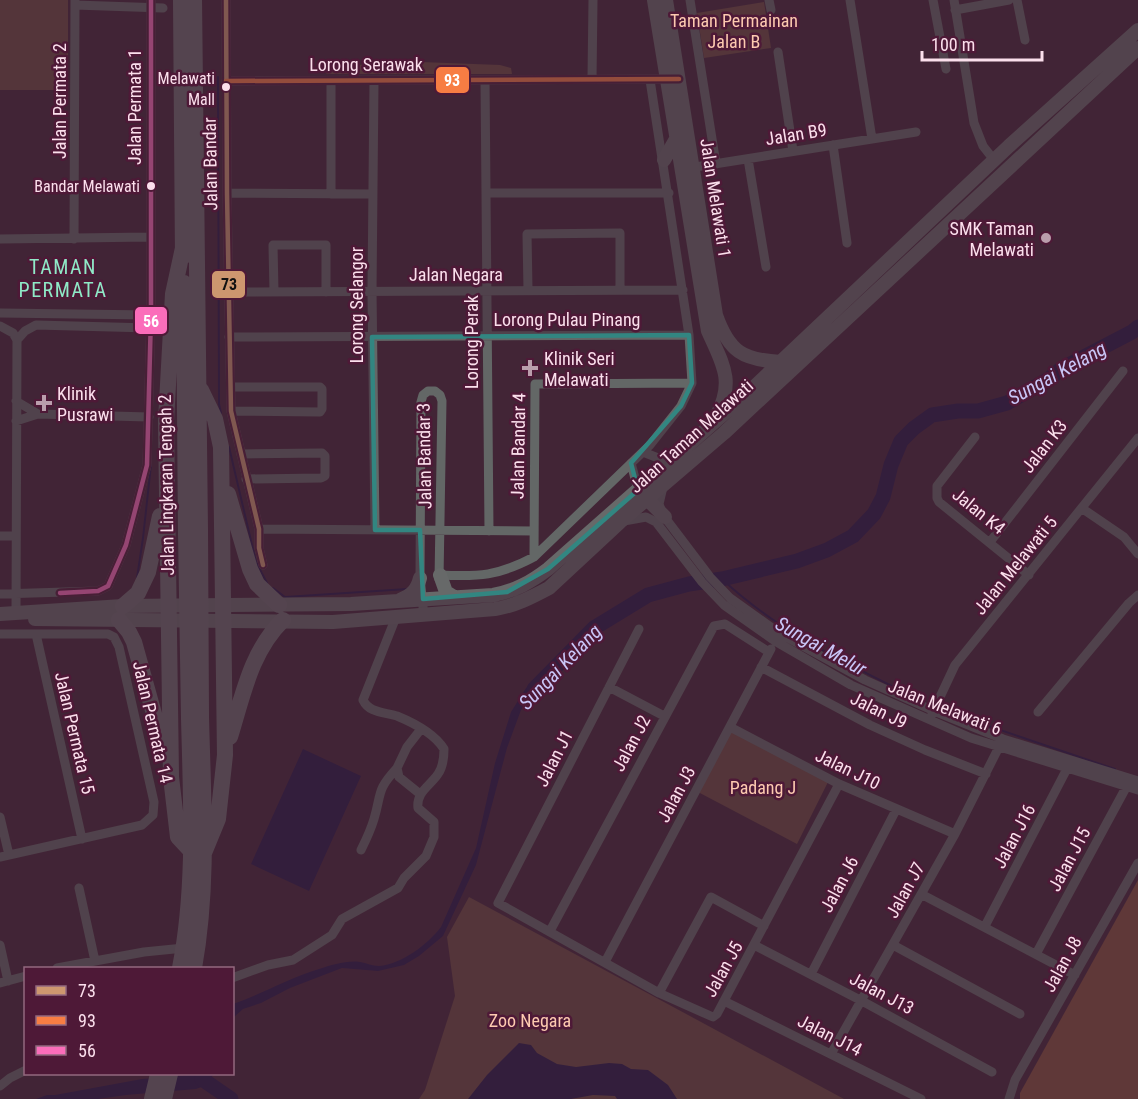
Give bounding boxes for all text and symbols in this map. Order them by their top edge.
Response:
park label: Taman Permainan Jalan B [670,10,798,52]
scale bar [922,24,1042,62]
text: 100 m [931,34,975,55]
street label: Jalan Permata 2 [49,43,70,159]
street label: Jalan Permata 1 [124,49,145,165]
street label: Lorong Serawak [309,54,423,75]
line badge: 93 [435,66,470,94]
place label: Melawati Mall [158,69,215,109]
text: 93 [444,71,460,90]
marker: Melawati Mall [220,81,232,93]
street label: Jalan Bandar [199,117,221,211]
street label: Jalan B9 [764,119,828,149]
street label: Jalan Melawati 1 [696,137,736,259]
place label: Bandar Melawati [34,177,140,196]
marker: Bandar Melawati [145,180,157,192]
place label: SMK Taman Melawati [950,218,1034,260]
marker: SMK Taman Melawati [1039,231,1053,245]
street label: Lorong Selangor [346,246,367,363]
district label: TAMAN PERMATA [19,255,107,302]
street label: Jalan Negara [409,264,503,285]
line badge: 73 [211,270,246,299]
text: 73 [221,275,237,294]
street label: Lorong Perak [461,295,482,389]
line badge: 56 [134,306,168,335]
street label: Lorong Pulau Pinang [494,309,640,330]
text: 56 [143,312,159,331]
water label: Sungai Kelang [1004,336,1111,410]
place label: Klinik Seri Melawati [544,348,615,390]
marker: Klinik Seri Melawati [521,359,539,377]
street label: Jalan Taman Melawati [625,375,757,497]
place label: Klinik Pusrawi [57,383,113,425]
street label: Jalan Bandar 4 [507,393,529,499]
marker: Klinik Pusrawi [35,394,53,412]
street label: Jalan Lingkaran Tengah 2 [154,394,178,576]
street label: Jalan Bandar 3 [413,403,435,509]
street label: Jalan K3 [1017,415,1071,477]
street label: Jalan K4 [948,483,1010,539]
street label: Jalan Melawati 5 [969,511,1061,618]
water label: Sungai Melur [771,611,872,681]
water label: Sungai Kelang [514,619,607,714]
street label: Jalan Permata 14 [129,659,177,785]
street label: Jalan Permata 15 [51,670,99,796]
street label: Jalan Melawati 6 [885,675,1005,739]
street label: Jalan J9 [847,687,911,733]
street label: Jalan J2 [608,711,655,775]
street label: Jalan J1 [531,726,577,790]
street label: Jalan J10 [812,744,884,794]
street label: Jalan J3 [653,762,699,826]
park label: Padang J [730,777,796,798]
street label: Jalan J16 [988,800,1040,872]
street label: Jalan J15 [1043,823,1095,895]
street label: Jalan J6 [816,852,862,916]
street label: Jalan J7 [881,858,929,922]
street label: Jalan J8 [1038,932,1086,996]
street label: Jalan J5 [699,937,747,1001]
legend [24,967,234,1075]
street label: Jalan J13 [846,967,918,1019]
text: 73 [78,980,96,1001]
text: 93 [78,1010,96,1031]
park label: Zoo Negara [489,1010,571,1031]
street label: Jalan J14 [794,1010,866,1060]
text: 56 [78,1040,96,1061]

